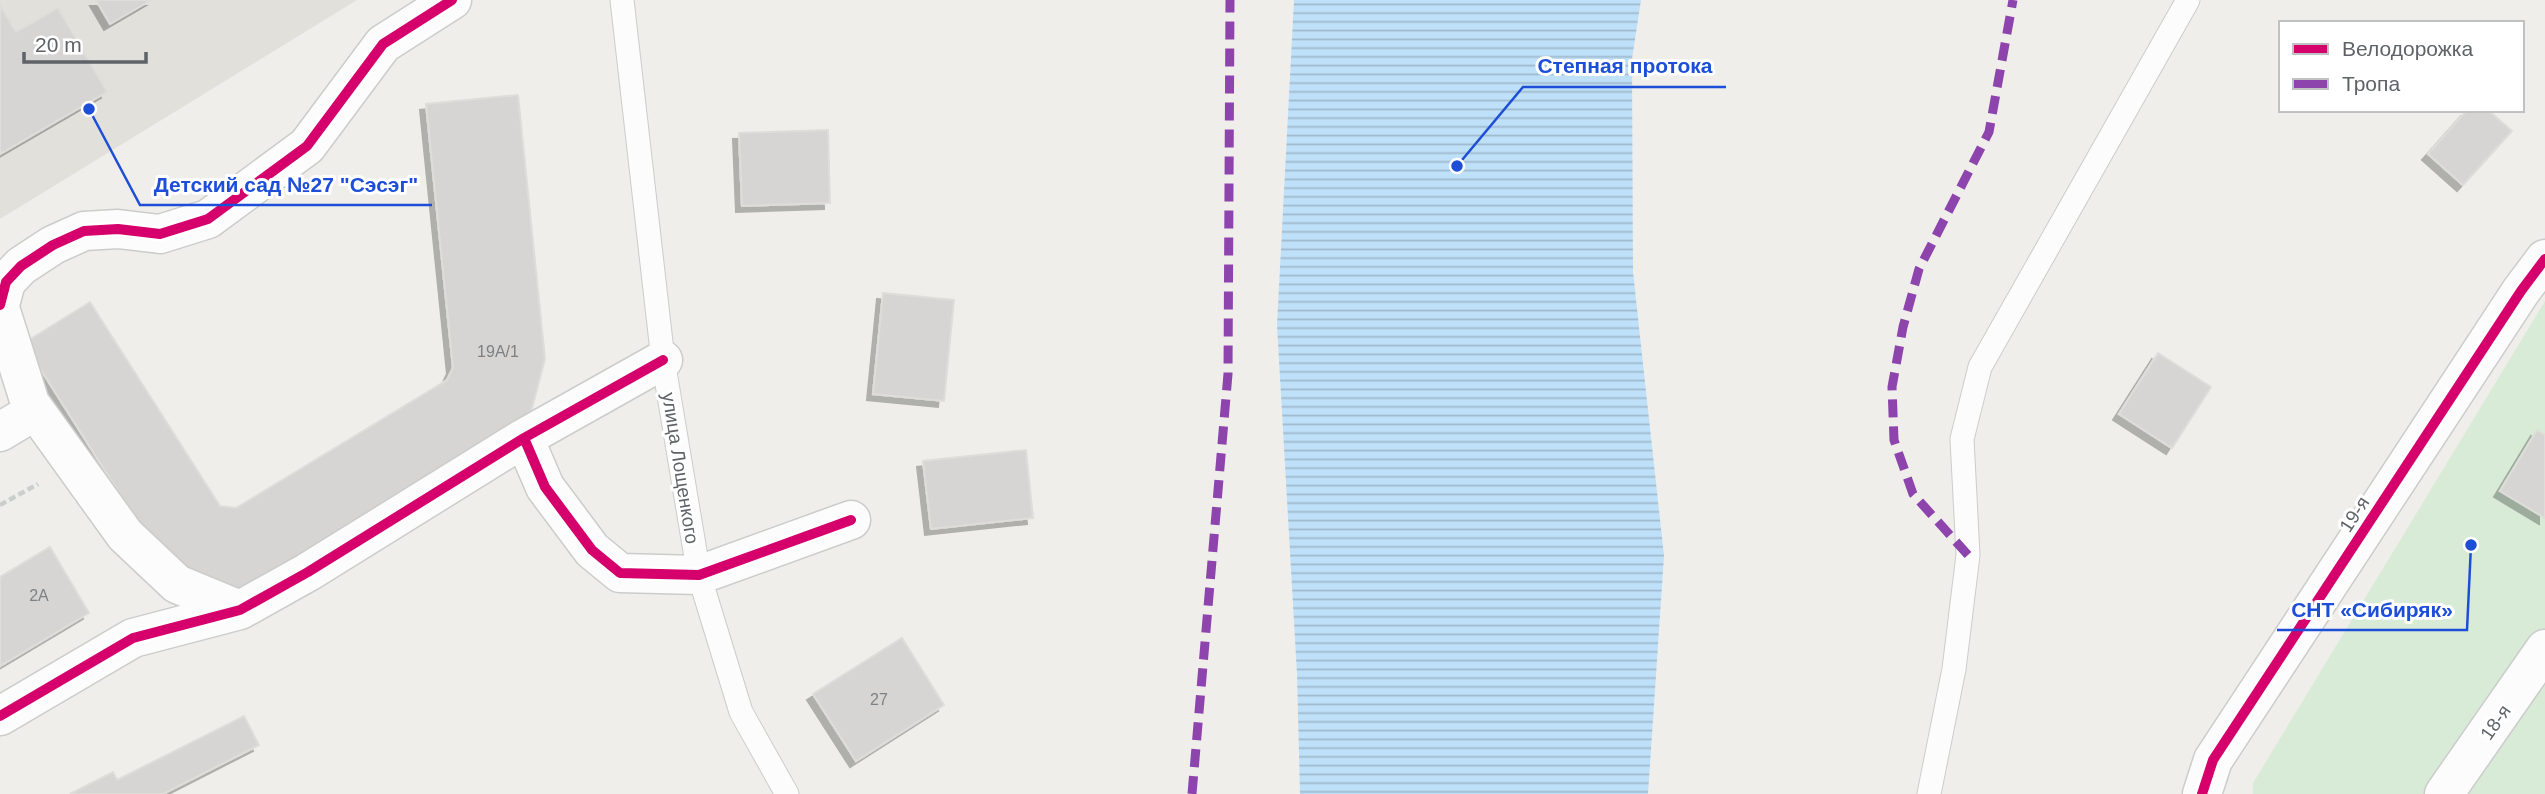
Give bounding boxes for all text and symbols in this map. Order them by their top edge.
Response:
scale bar [24,21,147,65]
legend [2279,21,2524,112]
text: 20 m [35,33,82,56]
text: Велодорожка [2342,37,2473,60]
callout: Степная протока [1523,45,1726,87]
text: Степная протока [1537,54,1713,77]
text: Тропа [2342,72,2400,95]
callout: Детский сад №27 "Сэсэг" [140,163,432,205]
text: Детский сад №27 "Сэсэг" [154,173,418,196]
house number: 19А/1 [477,343,519,360]
street label: улица Лощенкого [658,391,703,545]
street label: 19-я [2335,493,2374,536]
house number: 2А [29,587,49,604]
callout: СНТ «Сибиряк» [2277,588,2467,630]
text: СНТ «Сибиряк» [2291,598,2453,621]
house number: 27 [870,691,888,708]
street label: 18-я [2476,701,2515,744]

